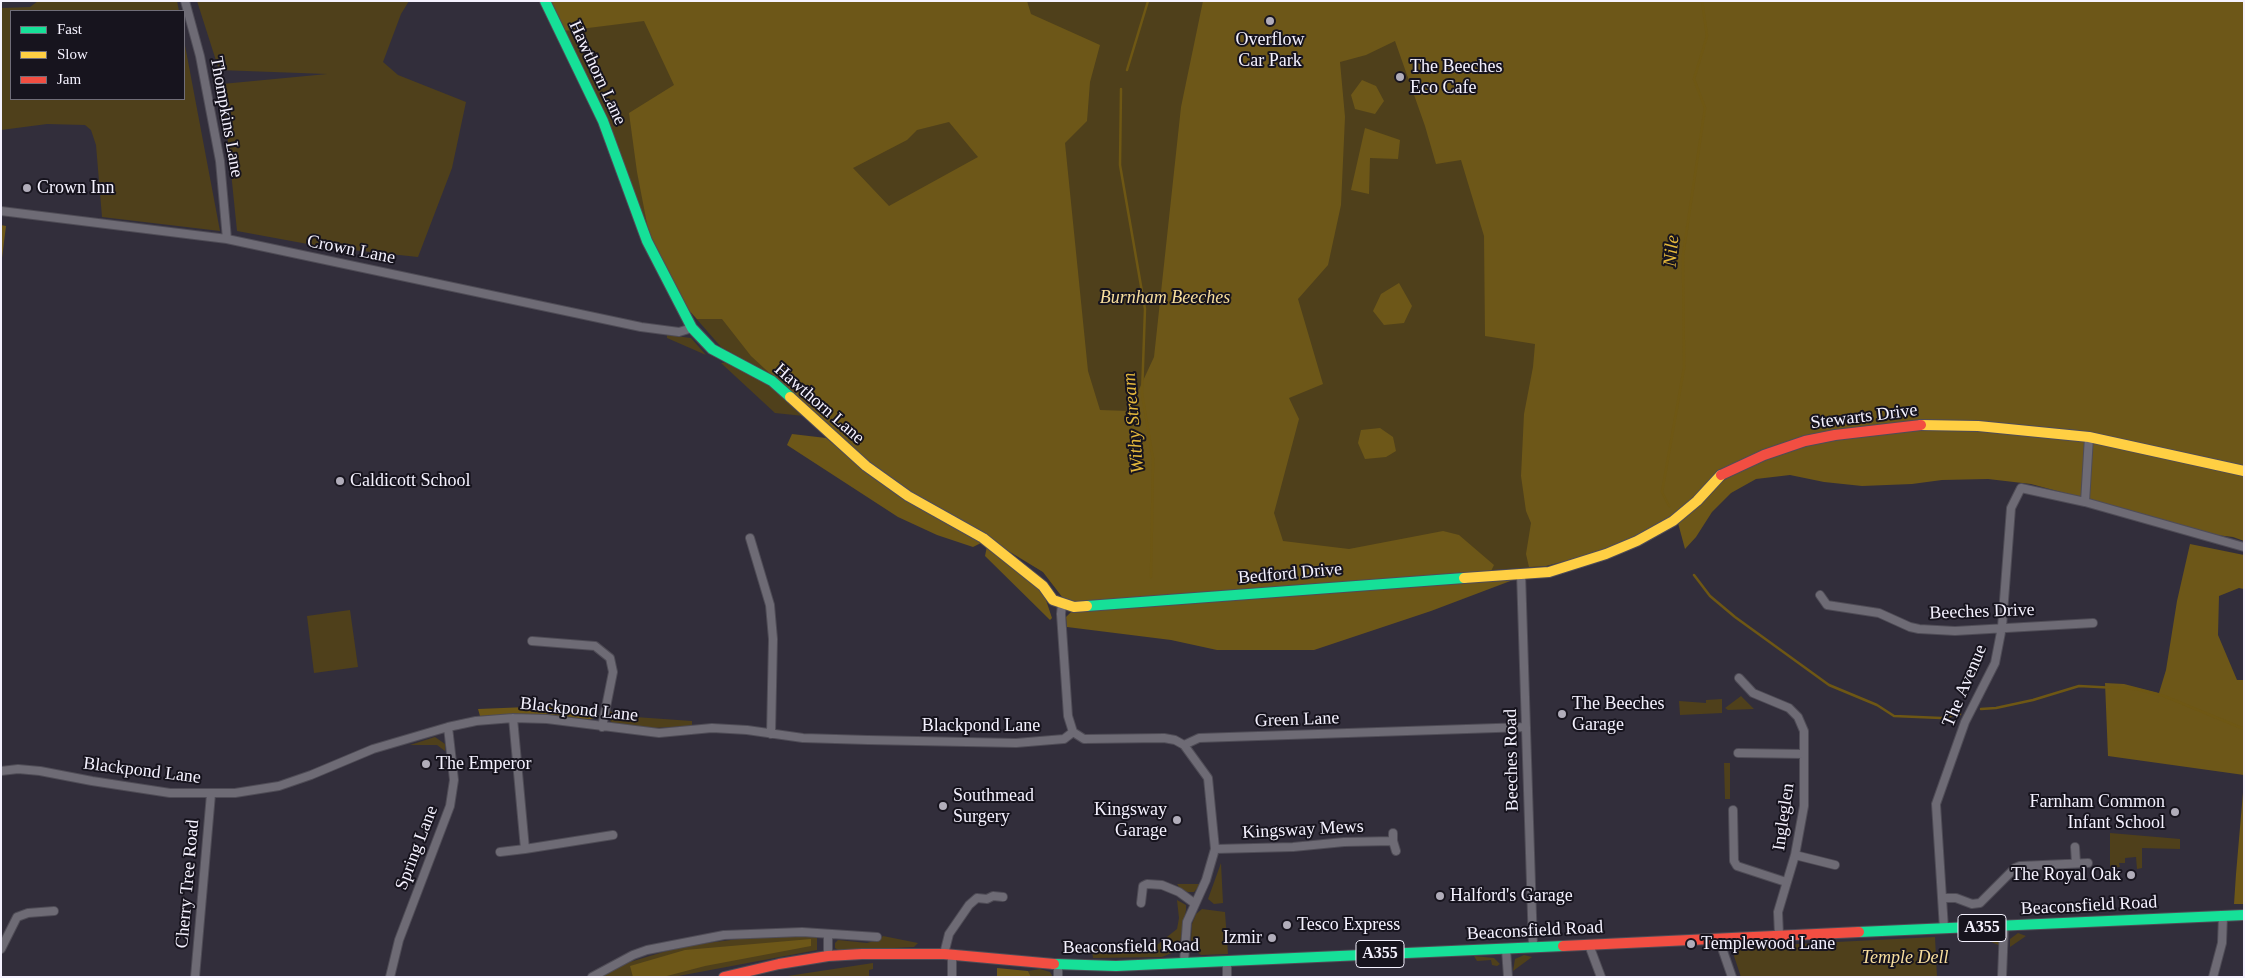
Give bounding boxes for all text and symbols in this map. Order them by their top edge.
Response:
legend [10,10,185,100]
marker: Overflow Car Park [1264,15,1276,27]
street label: Hawthorn Lane [563,17,631,129]
text: Fast [57,21,82,37]
place label: Overflow Car Park [1236,29,1304,72]
text: Slow [57,46,88,62]
street label: Thompkins Lane [205,55,247,179]
place label: The Beeches Eco Cafe [1410,56,1502,98]
text: Jam [57,71,81,87]
marker: The Beeches Eco Cafe [1394,71,1406,83]
place label: Crown Inn [37,177,114,199]
marker: Crown Inn [21,182,33,194]
street label: Crown Lane [305,231,397,269]
water label: Nile [1659,234,1685,268]
park label: Burnham Beeches [1100,287,1230,309]
street label: Hawthorn Lane [769,359,869,449]
water label: Withy Stream [1118,372,1150,474]
street label: Stewarts Drive [1809,400,1919,434]
place label: Caldicott School [350,470,470,492]
marker: Caldicott School [334,475,346,487]
street label: Bedford Drive [1237,559,1343,589]
street label: Beeches Drive [1929,599,2035,625]
street label: The Avenue [1938,642,1992,730]
street label: Blackpond Lane [519,693,639,727]
place label: The Beeches Garage [1572,693,1664,736]
street label: Green Lane [1254,708,1340,732]
marker: The Beeches Garage [1556,708,1568,720]
street label: Beeches Road [1500,709,1524,811]
street label: Blackpond Lane [922,715,1040,737]
street label: Blackpond Lane [82,753,202,789]
place label: The Emperor [436,753,531,775]
marker: The Emperor [420,758,432,770]
street label: Ingleglen [1769,782,1799,852]
place label: Southmead Surgery [953,785,1034,828]
place label: Farnham Common Infant School [2030,791,2165,834]
place label: Kingsway Garage [1094,799,1167,842]
marker: Southmead Surgery [937,800,949,812]
street label: Spring Lane [391,803,443,893]
marker: Farnham Common Infant School [2169,806,2181,818]
marker: Kingsway Garage [1171,814,1183,826]
street label: Kingsway Mews [1242,816,1364,844]
street label: Cherry Tree Road [172,819,204,949]
place label: The Royal Oak [2011,864,2121,886]
marker: The Royal Oak [2125,869,2137,881]
place label: Halford's Garage [1450,885,1573,907]
marker: Halford's Garage [1434,890,1446,902]
street label: Beaconsfield Road [2020,892,2158,920]
place label: Tesco Express [1297,914,1400,936]
road number: A355 [1958,914,2006,941]
street label: Beaconsfield Road [1466,917,1604,945]
marker: Tesco Express [1281,919,1293,931]
place label: Izmir [1223,927,1262,949]
marker: Izmir [1266,932,1278,944]
place label: Templewood Lane [1701,933,1835,955]
street label: Beaconsfield Road [1063,935,1199,959]
marker: Templewood Lane [1685,938,1697,950]
road number: A355 [1356,941,1404,968]
park label: Temple Dell [1862,947,1948,969]

